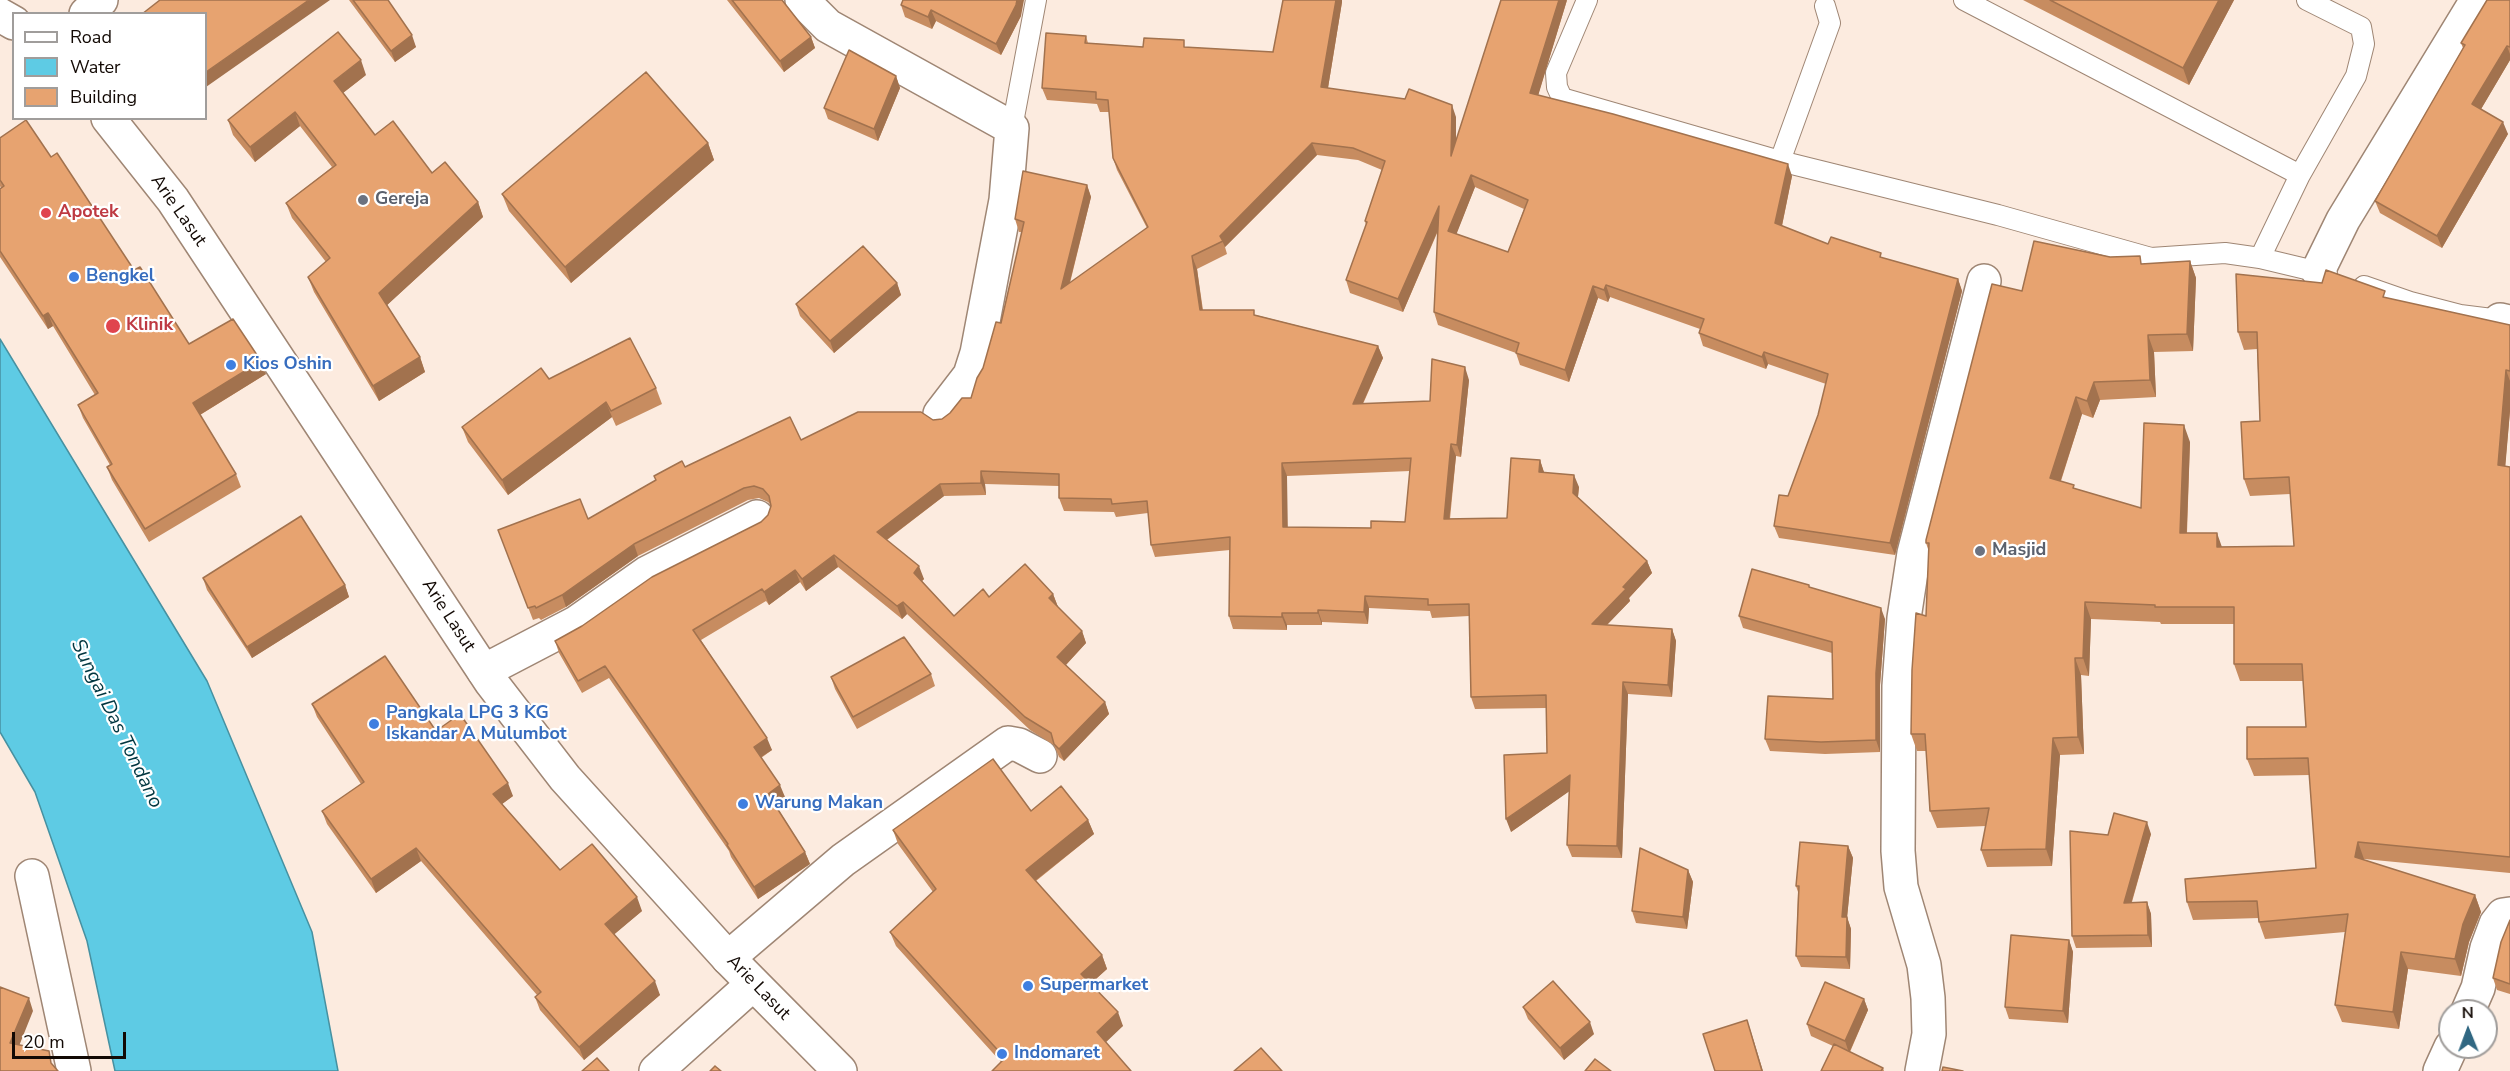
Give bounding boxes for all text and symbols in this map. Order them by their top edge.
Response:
legend [12,12,207,120]
text: Road [70,25,112,49]
text: Water [70,55,121,79]
text: Building [70,85,137,109]
street label: Arie Lasut [146,171,210,251]
place label: Gereja [375,189,429,211]
marker: Gereja [356,193,370,207]
place label: Apotek [58,202,119,224]
marker: Apotek [39,206,53,220]
place label: Bengkel [86,266,155,288]
marker: Bengkel [67,270,81,284]
place label: Klinik [126,315,173,337]
marker: Klinik [104,317,122,335]
place label: Kios Oshin [243,354,332,376]
marker: Kios Oshin [224,358,238,372]
place label: Masjid [1992,540,2046,562]
marker: Masjid [1973,544,1987,558]
street label: Arie Lasut [417,576,479,656]
water label: Sungai Das Tondano [65,636,167,812]
place label: Pangkala LPG 3 KG Iskandar A Mulumbot [386,703,567,746]
marker: Pangkala LPG 3 KG Iskandar A Mulumbot [367,717,381,731]
place label: Warung Makan [755,793,883,815]
marker: Warung Makan [736,797,750,811]
street label: Arie Lasut [722,951,794,1025]
place label: Supermarket [1040,975,1148,997]
marker: Supermarket [1021,979,1035,993]
north arrow [2438,999,2498,1059]
text: N [2462,1002,2474,1024]
scale bar [15,1020,129,1058]
text: 20 m [23,1030,65,1054]
place label: Indomaret [1014,1043,1100,1065]
marker: Indomaret [995,1047,1009,1061]

